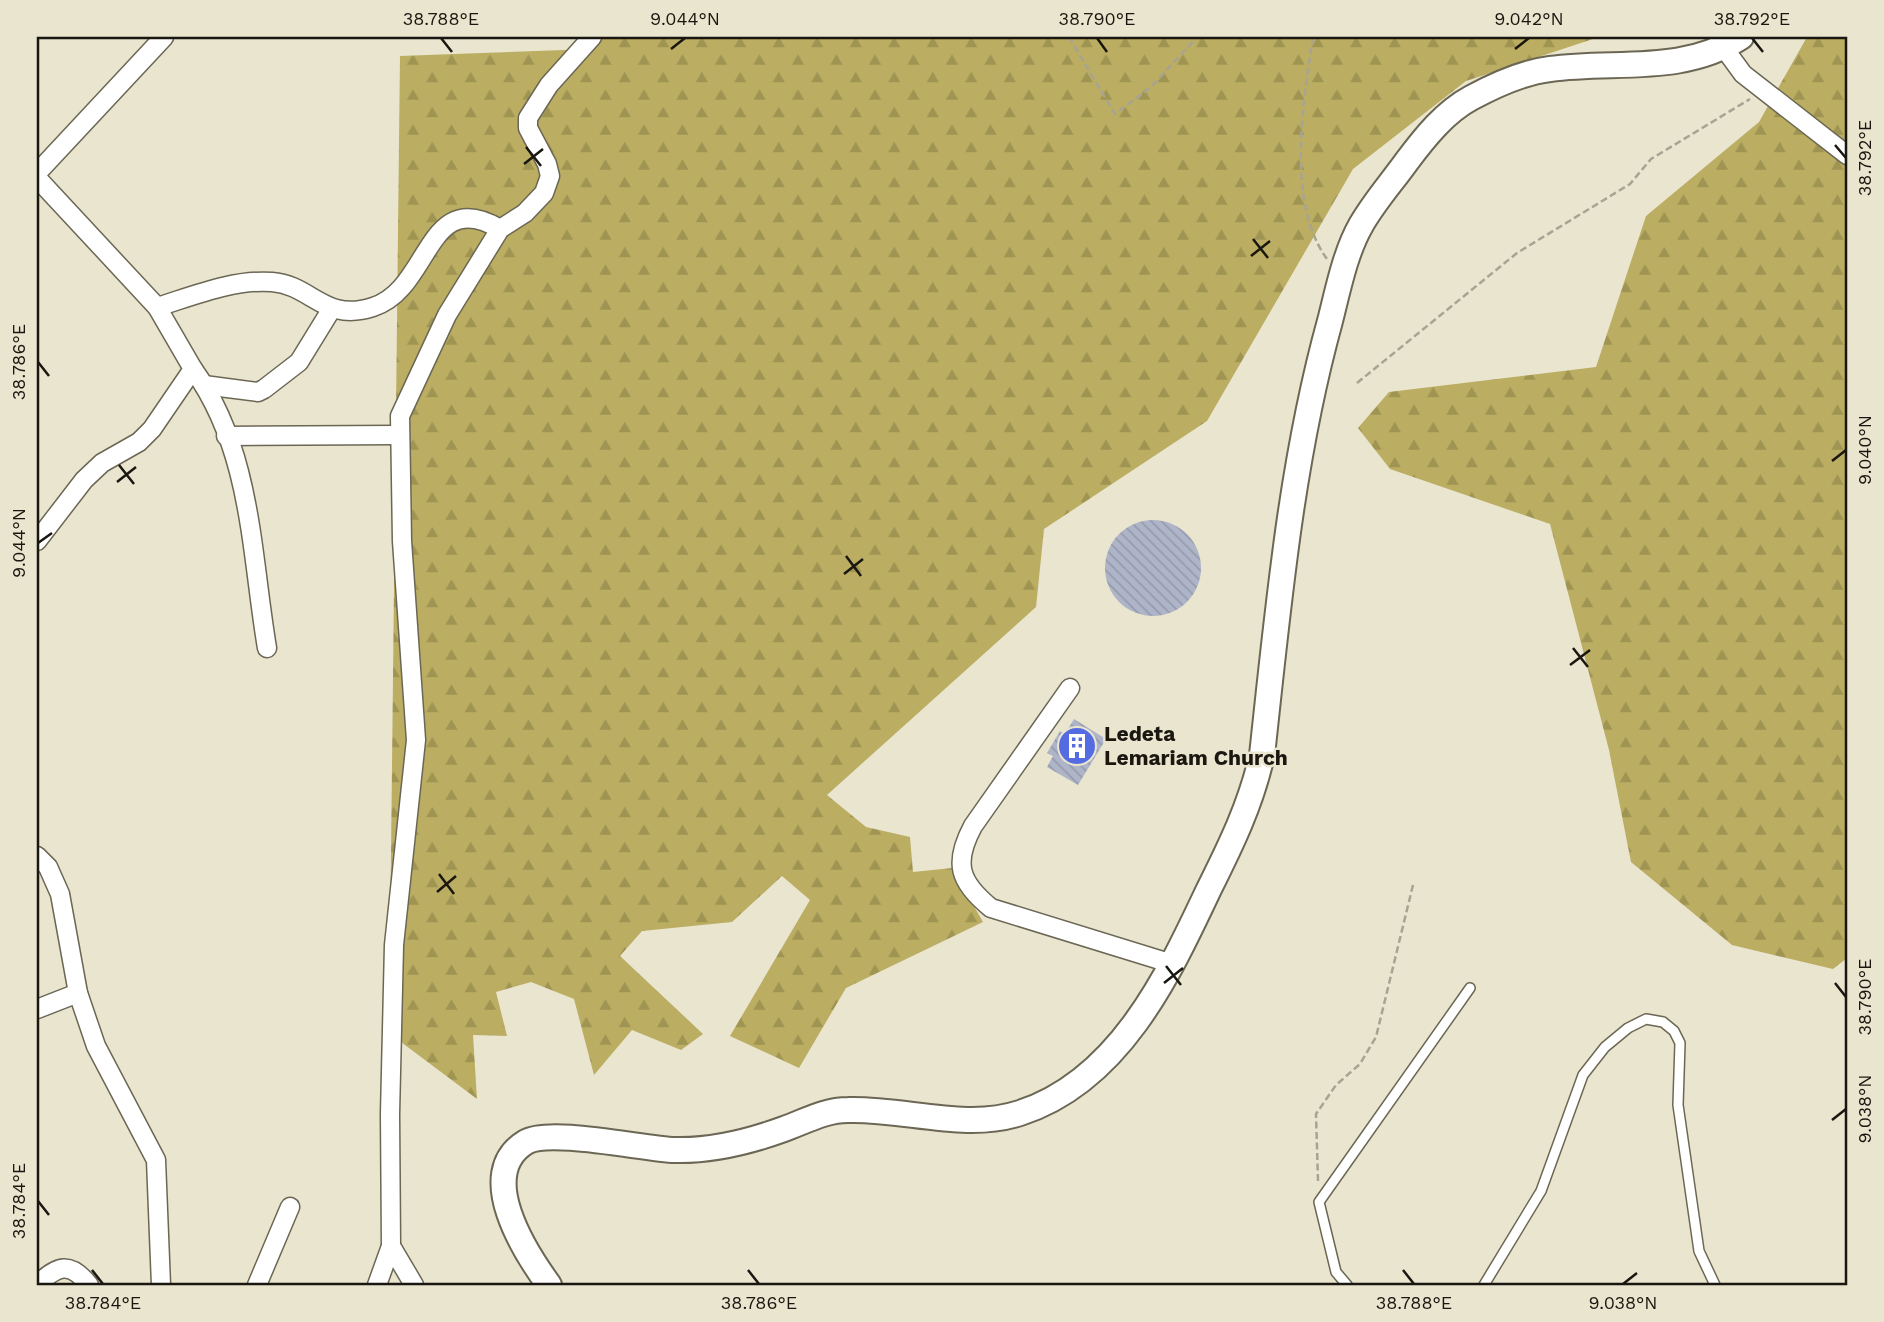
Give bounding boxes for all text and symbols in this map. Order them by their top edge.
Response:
text: 38.788°E [403,8,479,29]
text: 9.044°N [650,8,720,29]
text: 38.790°E [1059,8,1135,29]
text: 9.042°N [1494,8,1564,29]
text: 38.792°E [1714,8,1790,29]
text: 38.792°E [1854,120,1875,196]
text: 38.786°E [8,324,29,400]
text: 9.040°N [1854,415,1875,485]
text: 9.044°N [8,508,29,578]
place label: Ledeta Lemariam Church [1104,721,1288,770]
building icon: Ledeta Lemariam Church [1056,725,1098,767]
text: 38.790°E [1854,959,1875,1035]
text: 9.038°N [1854,1074,1875,1144]
text: 38.784°E [8,1163,29,1239]
text: 38.784°E [65,1292,141,1313]
text: 38.786°E [721,1292,797,1313]
text: 38.788°E [1376,1292,1452,1313]
text: 9.038°N [1588,1292,1658,1313]

